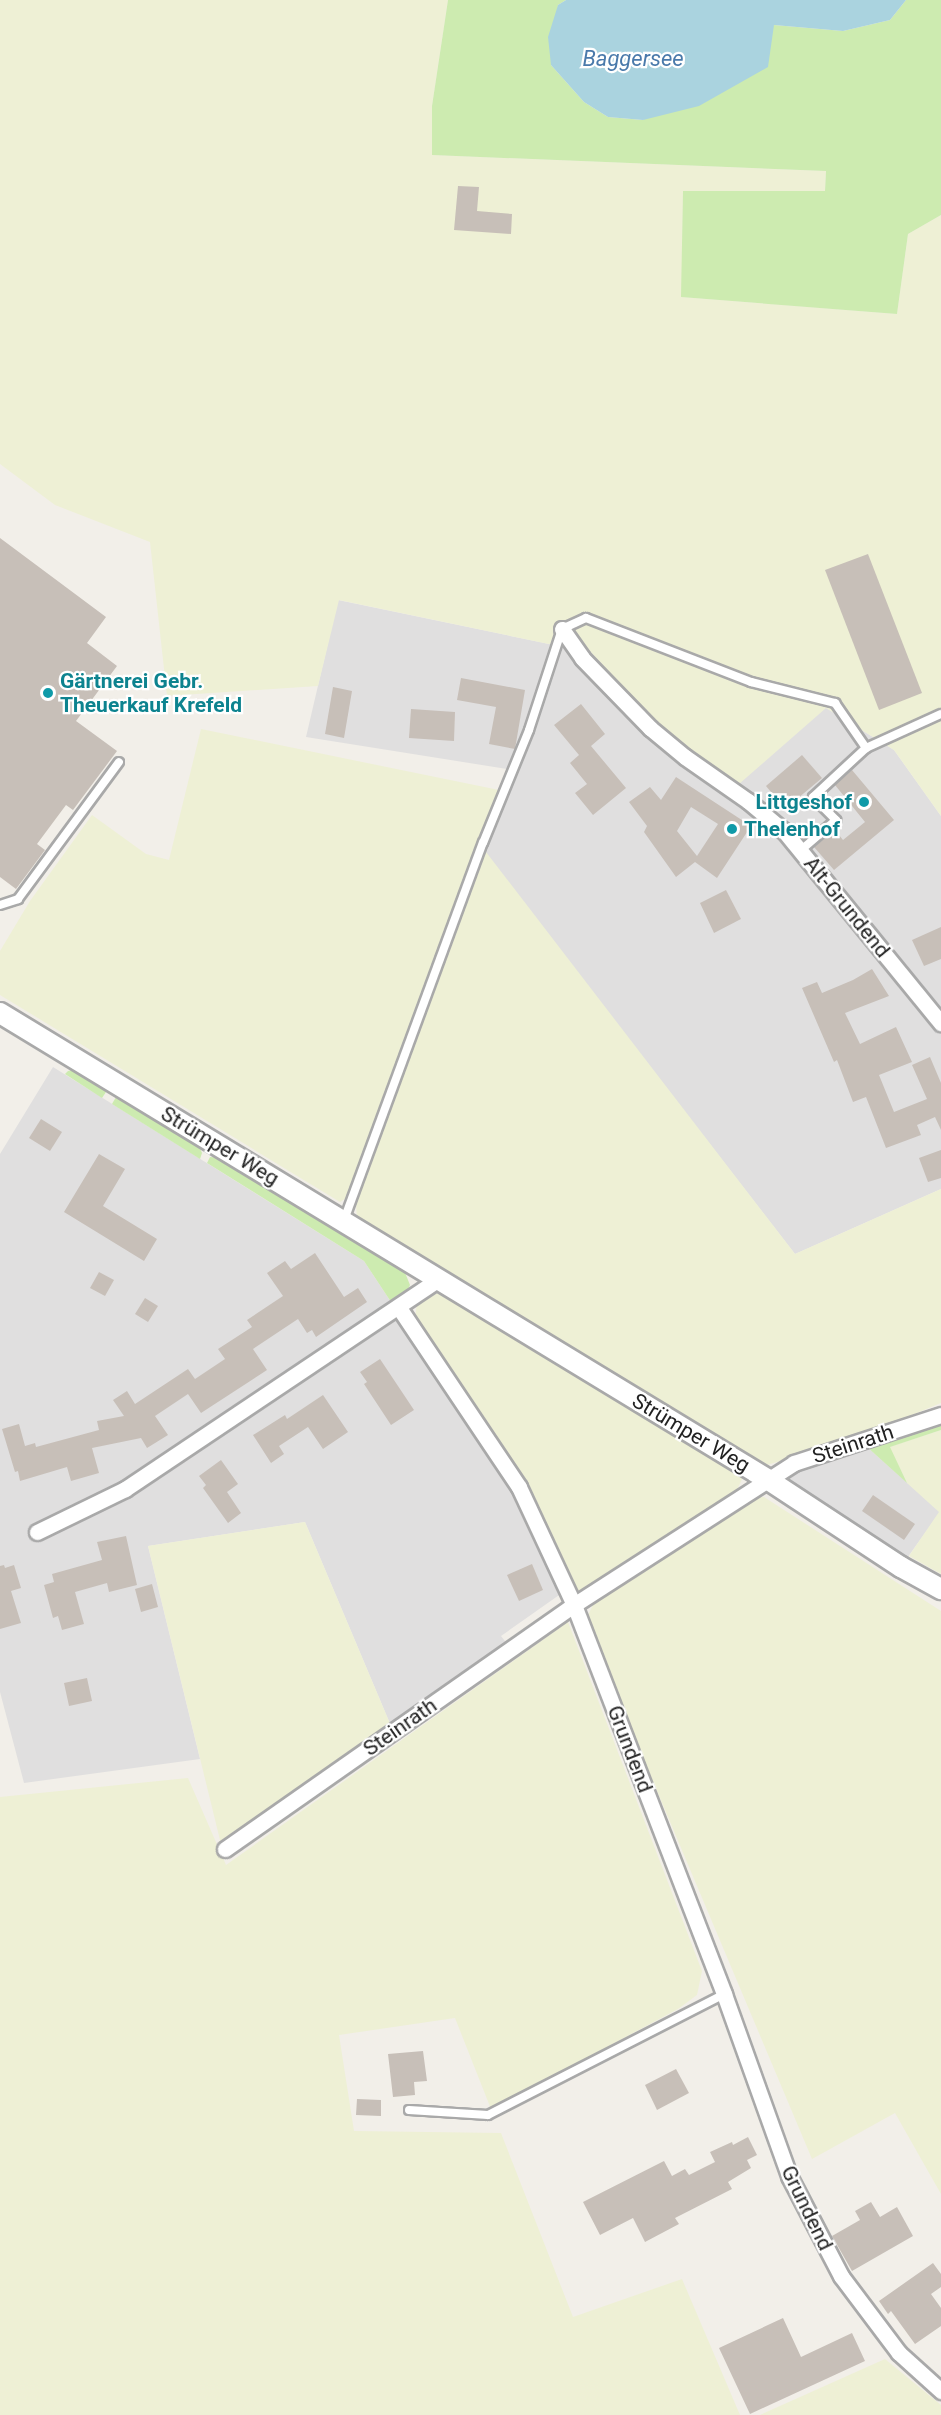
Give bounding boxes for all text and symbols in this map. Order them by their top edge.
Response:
water label: Baggersee [582,46,684,72]
place label: Gärtnerei Gebr. Theuerkauf Krefeld [60,668,242,718]
marker: Gärtnerei Gebr. Theuerkauf Krefeld [41,686,55,700]
place label: Littgeshof [756,789,852,815]
marker: Littgeshof [857,795,871,809]
place label: Thelenhof [744,816,840,842]
marker: Thelenhof [725,822,739,836]
street label: Alt-Grundend [799,851,895,963]
street label: Strümper Weg [157,1101,283,1191]
street label: Strümper Weg [628,1388,754,1478]
street label: Steinrath [809,1419,897,1469]
street label: Steinrath [358,1693,442,1761]
street label: Grundend [602,1702,658,1796]
street label: Grundend [776,2162,838,2254]

